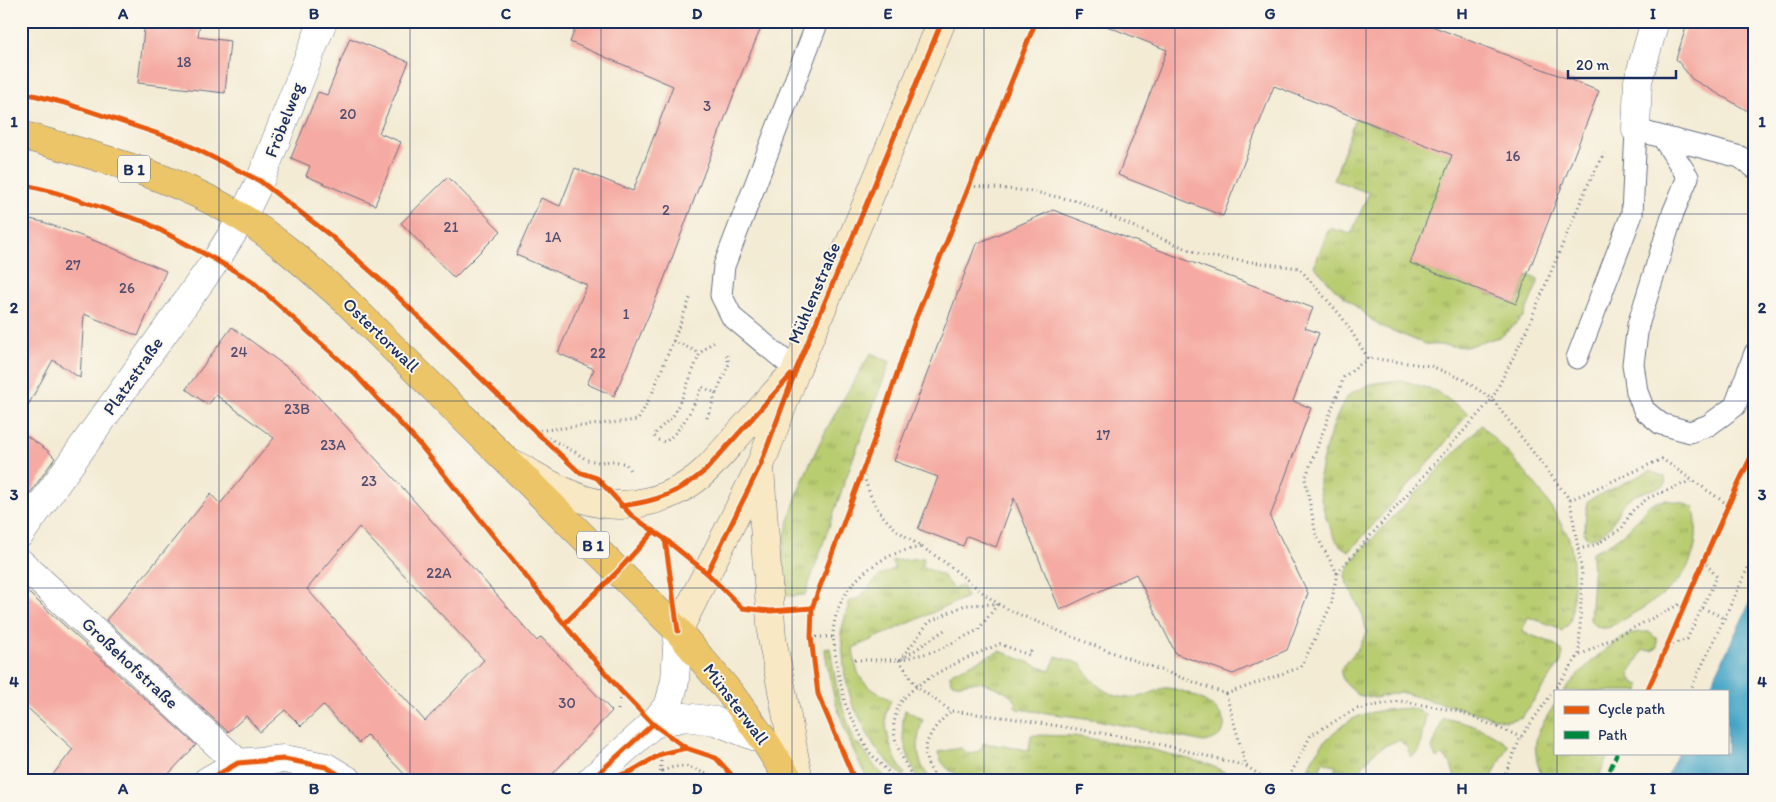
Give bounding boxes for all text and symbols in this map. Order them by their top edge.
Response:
text: A [117,4,129,23]
text: B [309,4,320,23]
text: C [501,4,512,23]
text: D [692,4,703,23]
text: E [884,4,893,23]
text: F [1075,4,1084,23]
text: G [1264,4,1276,23]
text: H [1456,4,1468,23]
text: I [1650,4,1656,23]
scale bar [1568,48,1676,80]
house number: 18 [176,53,192,71]
text: 20 m [1576,56,1610,74]
street label: Fröbelweg [260,79,309,161]
house number: 3 [703,97,711,115]
house number: 20 [339,105,357,123]
text: 1 [10,112,18,131]
text: 1 [1758,112,1766,131]
house number: 16 [1506,147,1521,165]
road number: B 1 [118,156,150,182]
house number: 2 [662,201,670,219]
house number: 21 [444,218,458,236]
house number: 1A [545,228,562,246]
street label: Mühlenstraße [783,239,845,347]
house number: 27 [65,256,81,274]
house number: 26 [119,279,135,297]
street label: Ostertorwall [338,293,424,377]
text: 2 [10,298,19,317]
text: 2 [1758,298,1767,317]
house number: 1 [623,305,630,323]
street label: Platzstraße [98,333,168,419]
house number: 24 [231,343,247,361]
house number: 22 [590,344,606,362]
house number: 23B [284,400,310,418]
house number: 17 [1096,426,1111,444]
house number: 23A [320,436,346,454]
house number: 23 [361,472,377,490]
text: 3 [10,485,19,504]
text: 3 [1758,485,1767,504]
road number: B 1 [577,532,609,558]
house number: 22A [426,564,452,582]
street label: Großehofstraße [77,613,183,713]
street label: Münsterwall [698,659,774,749]
text: 4 [9,672,19,691]
text: 4 [1757,672,1767,691]
legend [1554,690,1728,754]
house number: 30 [558,694,576,712]
text: Cycle path [1598,700,1665,718]
text: Path [1598,726,1627,744]
text: A [117,779,129,798]
text: B [309,779,320,798]
text: C [501,779,512,798]
text: D [692,779,703,798]
text: E [884,779,893,798]
text: F [1075,779,1084,798]
text: G [1264,779,1276,798]
text: H [1456,779,1468,798]
text: I [1650,779,1656,798]

